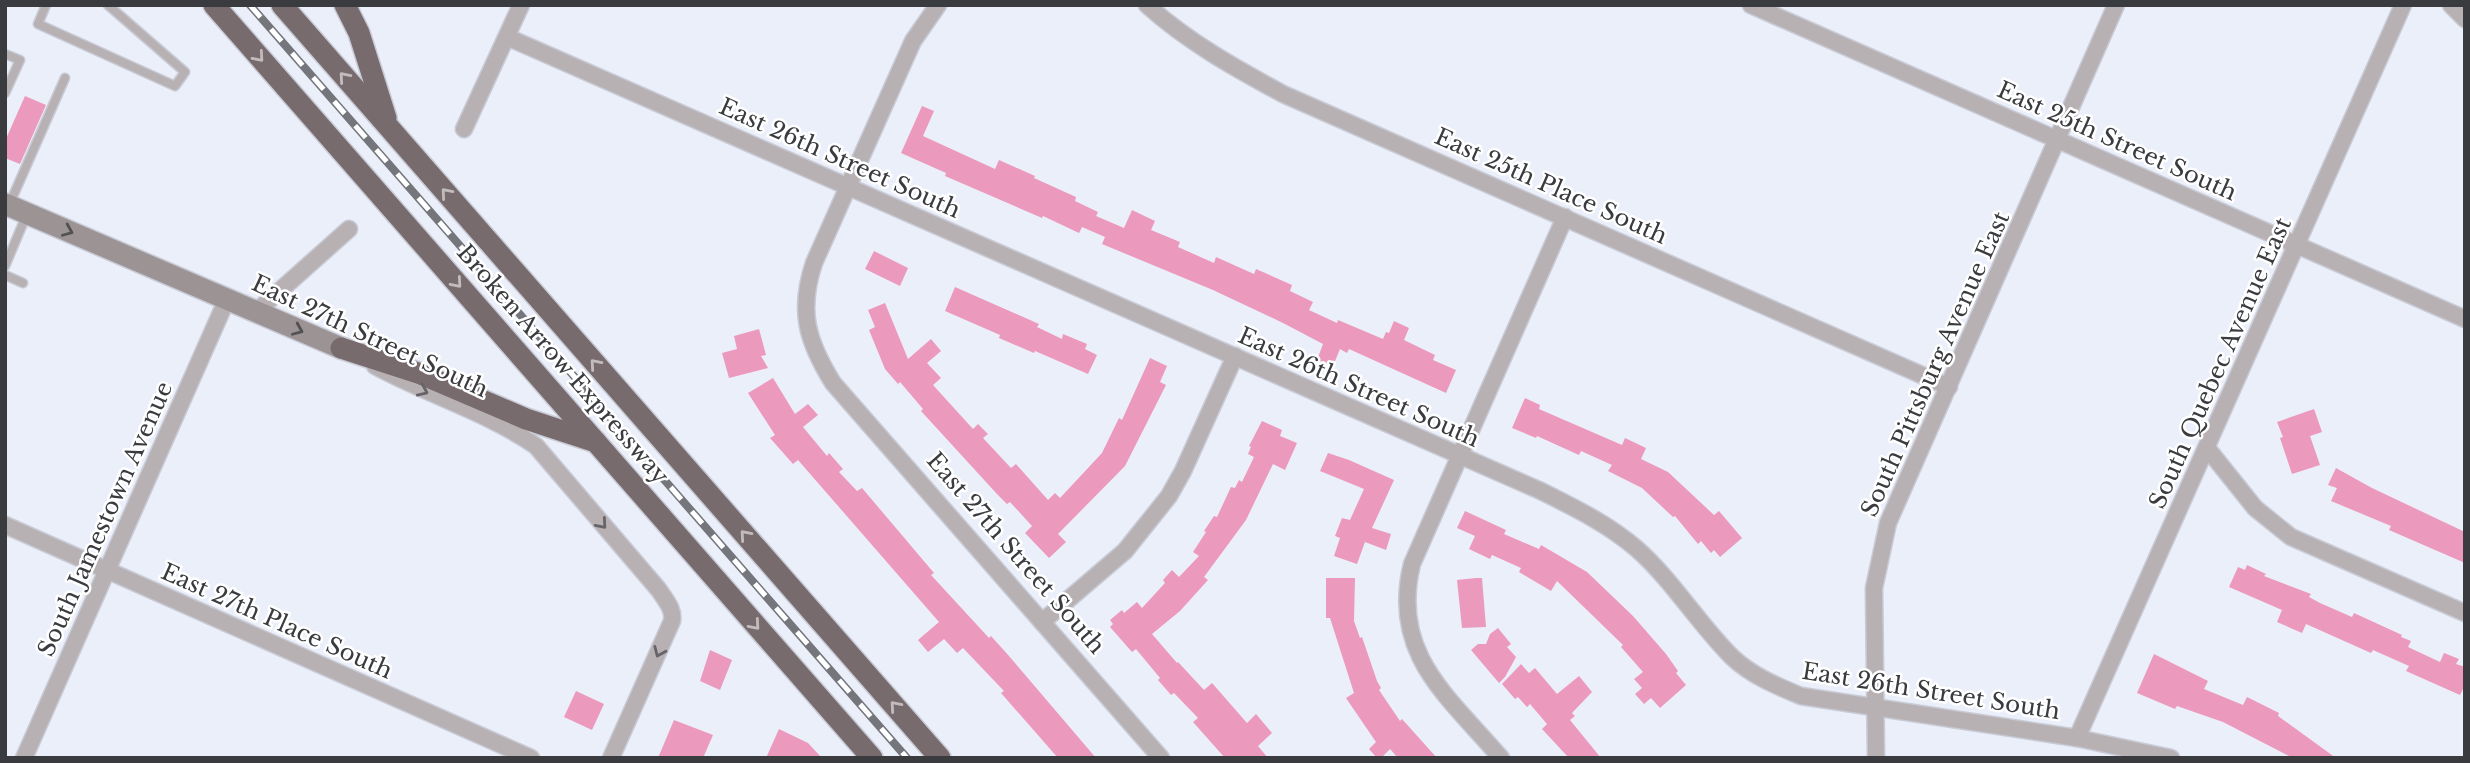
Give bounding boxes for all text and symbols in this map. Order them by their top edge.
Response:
one-way arrow [251,48,263,61]
one-way arrow [340,72,352,85]
street label: East 25th Street South [1993,76,2241,207]
street label: East 26th Street South [715,92,965,224]
street label: East 25th Place South [1430,122,1672,250]
one-way arrow [442,188,454,201]
street label: South Pittsburg Avenue East [1855,207,2015,521]
street label: South Quebec Avenue East [2143,213,2297,513]
one-way arrow [61,223,73,237]
street label: Broken Arrow Expressway [451,238,675,490]
street label: East 27th Street South [247,269,493,403]
one-way arrow [449,275,461,288]
street label: East 26th Street South [1234,321,1484,453]
one-way arrow [291,322,304,336]
one-way arrow [591,359,604,372]
street label: South Jamestown Avenue [32,377,178,661]
one-way arrow [416,383,429,397]
street label: East 27th Street South [921,447,1111,660]
one-way arrow [594,515,606,528]
one-way arrow [741,530,753,543]
street label: East 27th Place South [157,557,397,685]
one-way arrow [747,616,759,629]
one-way arrow [653,644,667,657]
street label: East 26th Street South [1800,657,2062,725]
one-way arrow [891,702,903,715]

